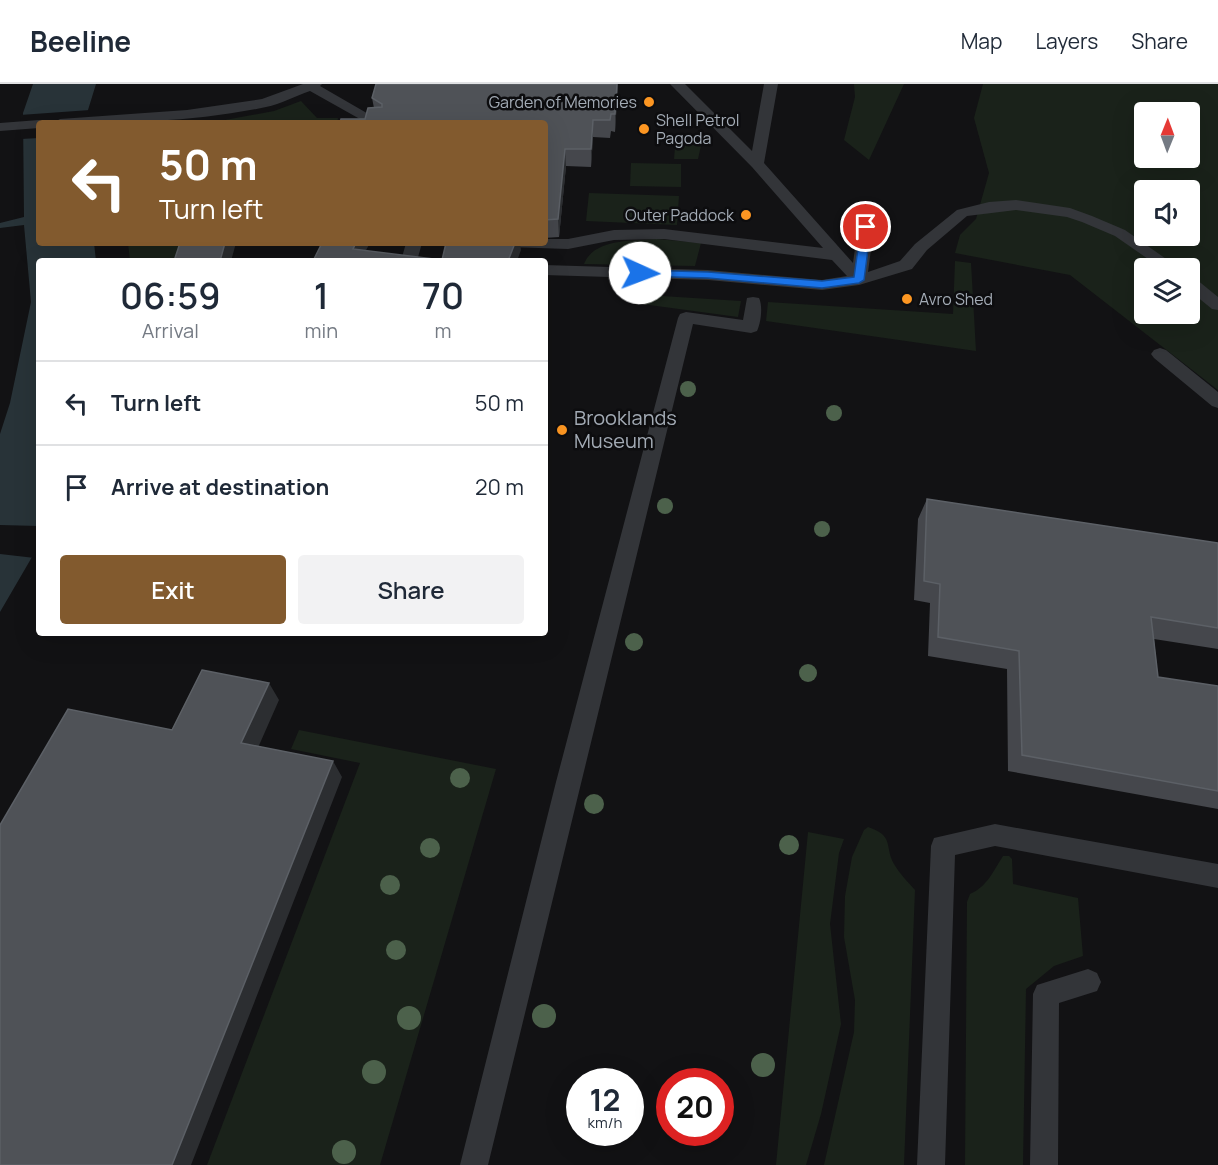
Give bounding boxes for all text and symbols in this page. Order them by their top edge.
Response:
text: Beeline [30,22,131,60]
text: Map [961,27,1002,55]
text: Layers [1035,27,1098,55]
text: Share [1131,27,1188,55]
place label: Garden of Memories [489,91,637,113]
marker: Garden of Memories [642,95,656,109]
north arrow [1134,102,1200,168]
map controls [1134,102,1200,324]
place label: Shell Petrol Pagoda [656,109,740,149]
marker: Shell Petrol Pagoda [637,122,651,136]
text: 50 m [159,135,257,193]
icon: left [60,144,138,222]
button: sound [1134,180,1200,246]
text: Turn left [159,190,263,227]
pin [840,201,891,252]
place label: Outer Paddock [625,204,735,226]
marker: Outer Paddock [739,208,753,222]
icon: arrive [849,210,882,243]
position arrow [608,241,672,305]
button: layers [1134,258,1200,324]
text: 06:59 [120,271,221,320]
text: 1 [314,271,329,320]
text: 70 [422,271,464,320]
place label: Avro Shed [919,288,993,310]
marker: Avro Shed [900,292,914,306]
text: Arrival [142,317,199,344]
text: min [305,317,338,344]
text: m [435,317,452,344]
icon: left [60,387,93,420]
text: Turn left [111,388,201,418]
text: 50 m [475,388,524,418]
place label: Brooklands Museum [574,404,677,454]
marker: Brooklands Museum [555,423,569,437]
icon: arrive [60,471,93,504]
text: Arrive at destination [111,472,329,502]
text: 20 m [475,472,524,502]
button: Exit [60,555,286,624]
button: Share [298,555,524,624]
speed limit sign: 20 [656,1068,734,1146]
text: 12 [589,1079,621,1120]
text: km/h [588,1112,622,1133]

